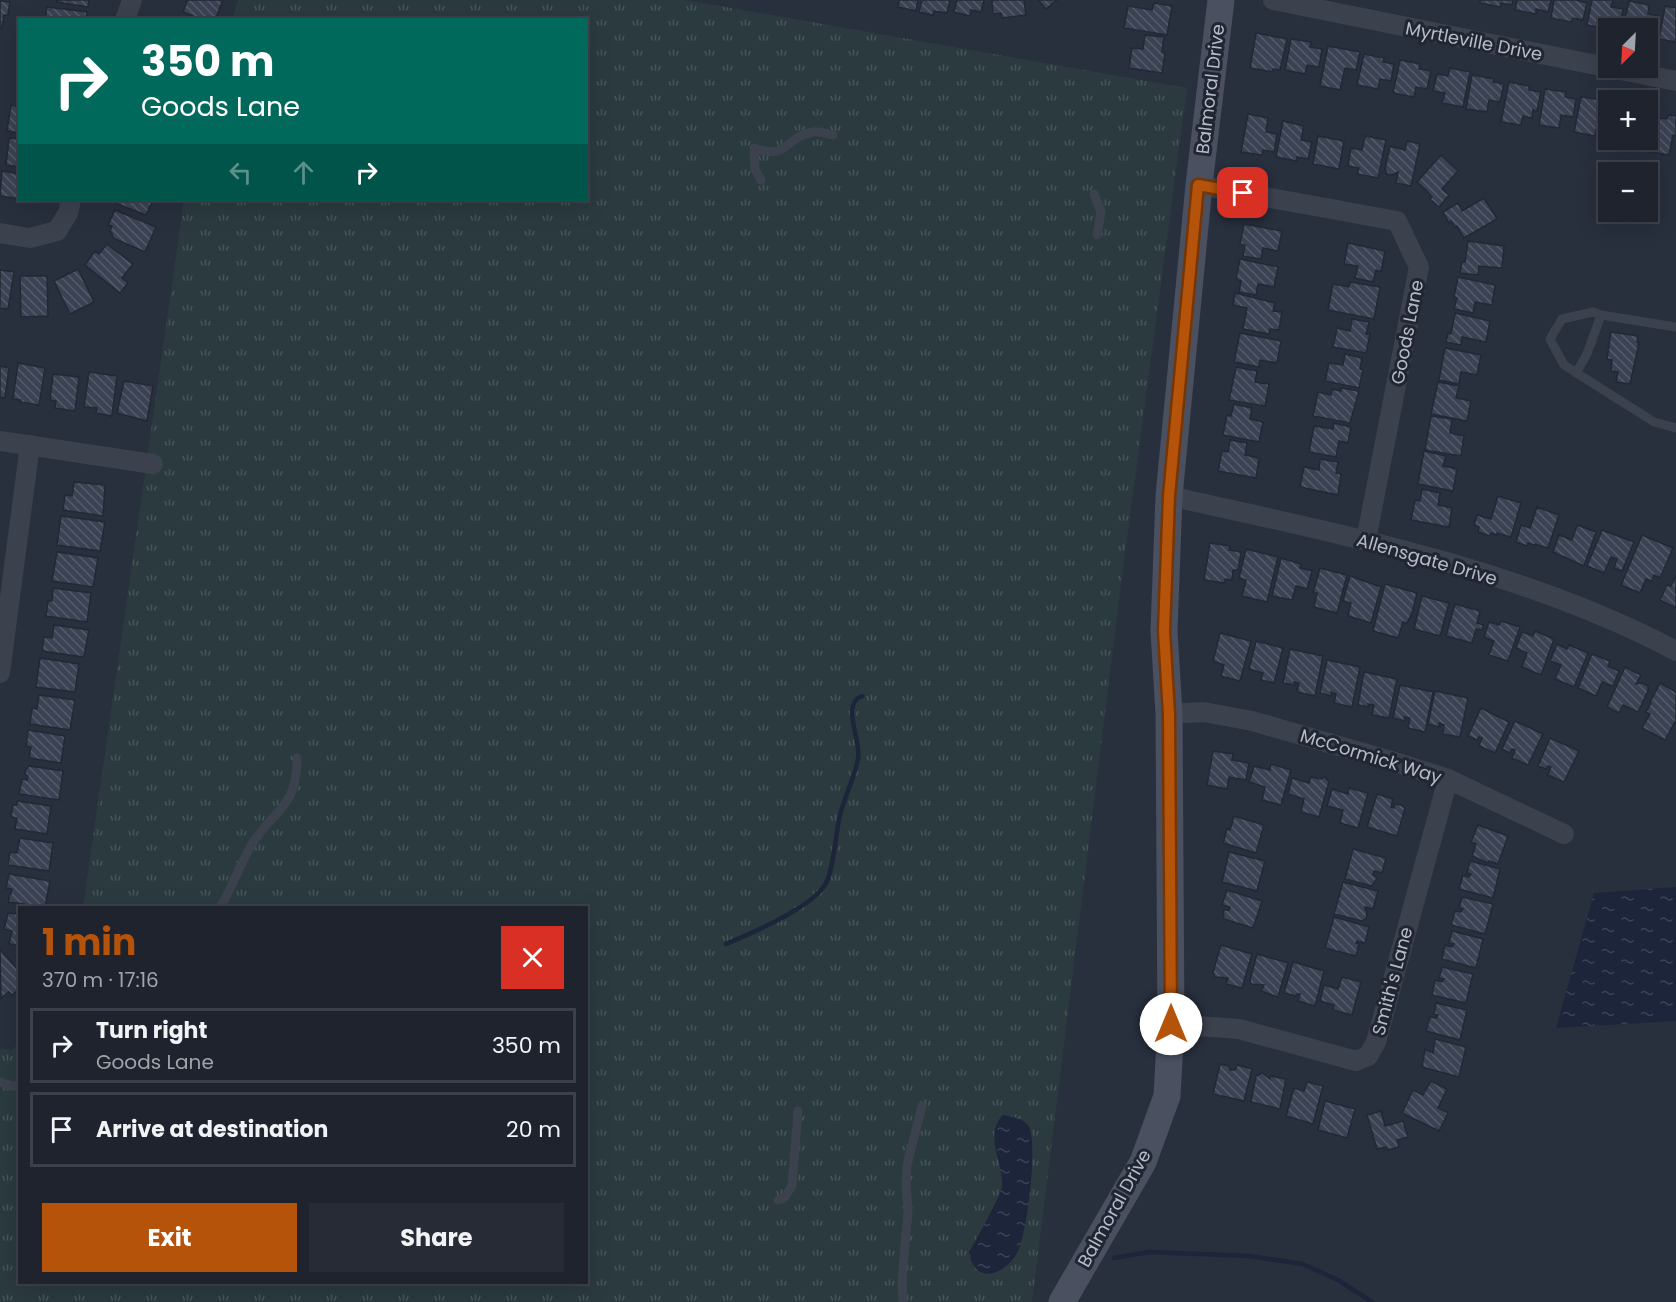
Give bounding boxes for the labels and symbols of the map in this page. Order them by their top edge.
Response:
street label: Myrtleville Drive [1403,15,1545,67]
north arrow [1598,18,1658,78]
street label: Balmoral Drive [1190,22,1230,156]
pin [1217,167,1268,218]
street label: Goods Lane [1385,278,1429,386]
street label: Allensgate Drive [1354,527,1500,591]
street label: McCormick Way [1297,723,1445,789]
street label: Smith's Lane [1366,924,1418,1038]
position arrow [1139,992,1203,1056]
street label: Balmoral Drive [1071,1145,1157,1271]

